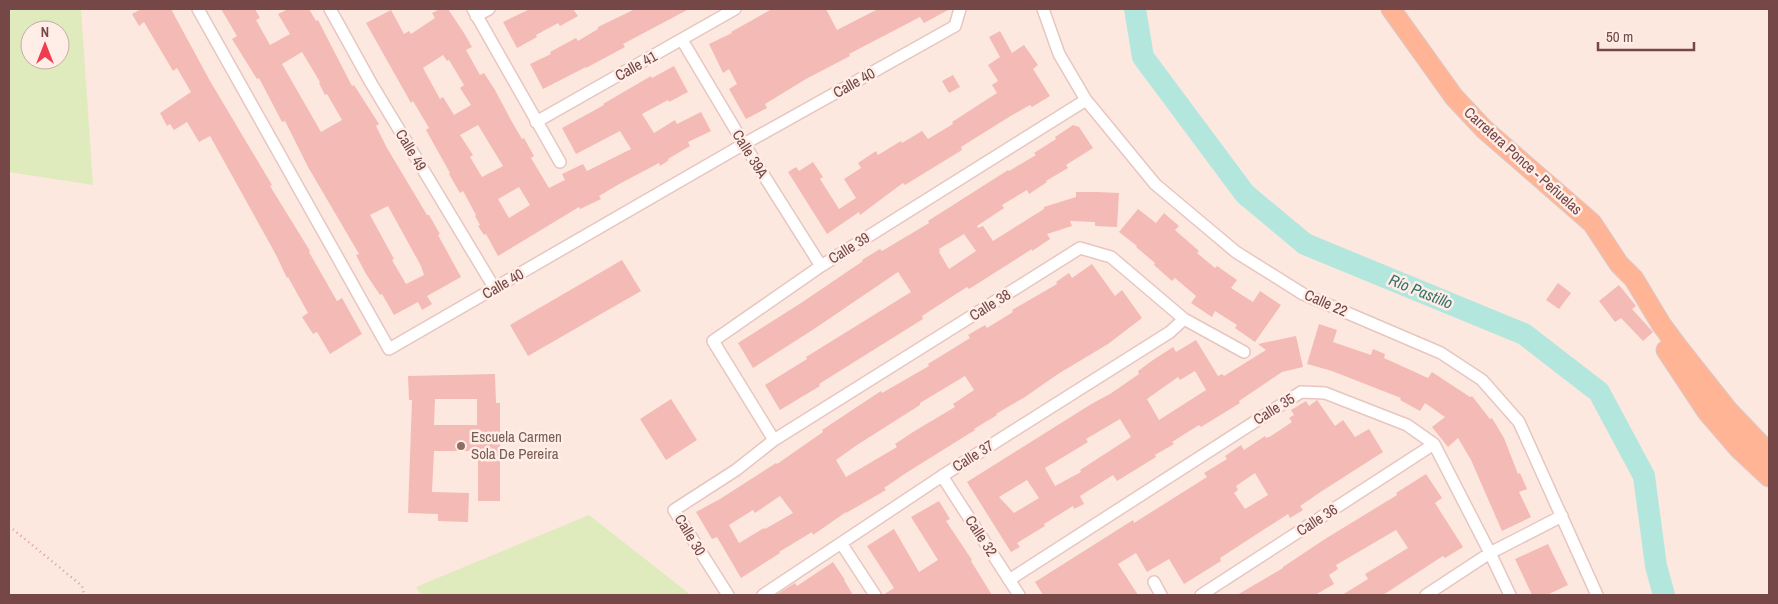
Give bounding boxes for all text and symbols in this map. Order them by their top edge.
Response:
north arrow [20,20,70,70]
scale bar [1598,20,1694,52]
text: N [41,23,49,41]
text: 50 m [1606,26,1633,47]
street label: Calle 41 [611,45,661,86]
street label: Calle 40 [829,62,879,103]
street label: Carretera Ponce - Peñuelas [1460,102,1587,219]
street label: Calle 49 [391,125,432,175]
street label: Calle 39A [727,126,774,183]
street label: Calle 39 [824,227,874,268]
street label: Calle 40 [478,263,528,304]
water label: Río Pastillo [1386,268,1456,314]
street label: Calle 38 [965,284,1015,325]
street label: Calle 22 [1301,284,1351,321]
street label: Calle 35 [1249,388,1299,429]
place label: Escuela Carmen Sola De Pereira [471,426,562,464]
street label: Calle 37 [948,435,998,476]
marker: Escuela Carmen Sola De Pereira [455,440,467,452]
street label: Calle 36 [1292,498,1341,541]
street label: Calle 30 [670,510,711,560]
street label: Calle 32 [960,511,1003,560]

